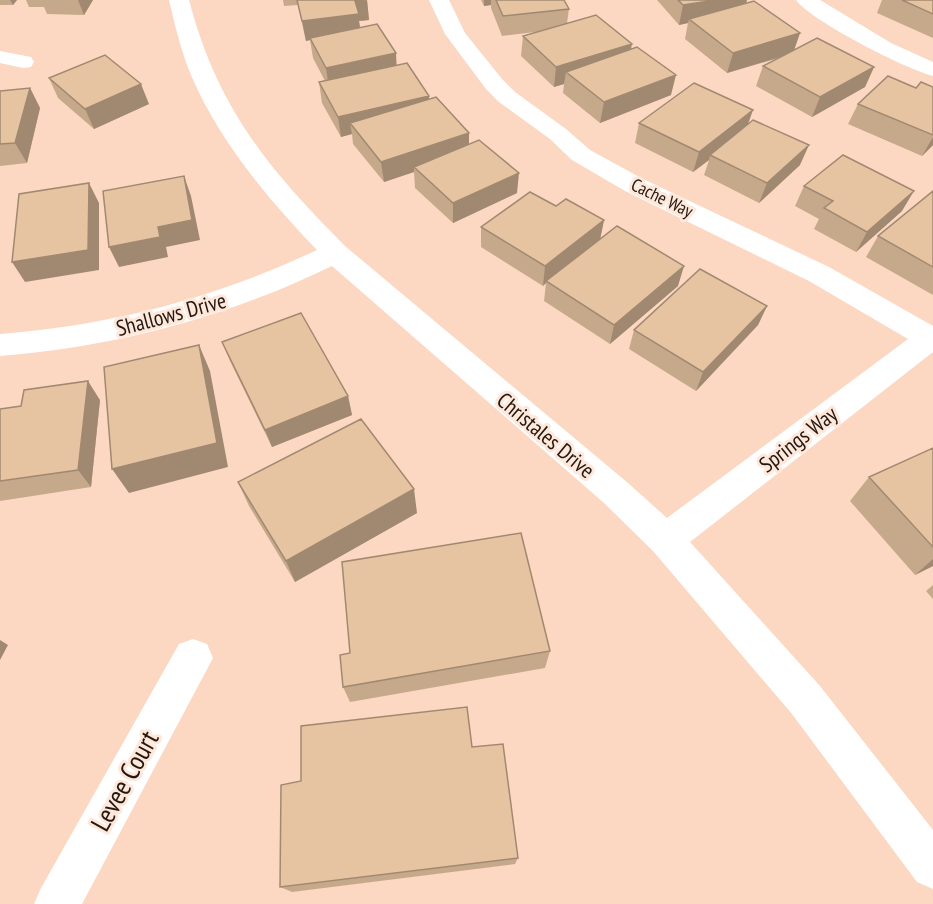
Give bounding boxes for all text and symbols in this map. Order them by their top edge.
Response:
street label: Cache Way [628,173,697,222]
street label: Shallows Drive [113,286,229,342]
street label: Christales Drive [491,386,601,484]
street label: Springs Way [753,399,843,478]
street label: Levee Court [83,724,166,837]

